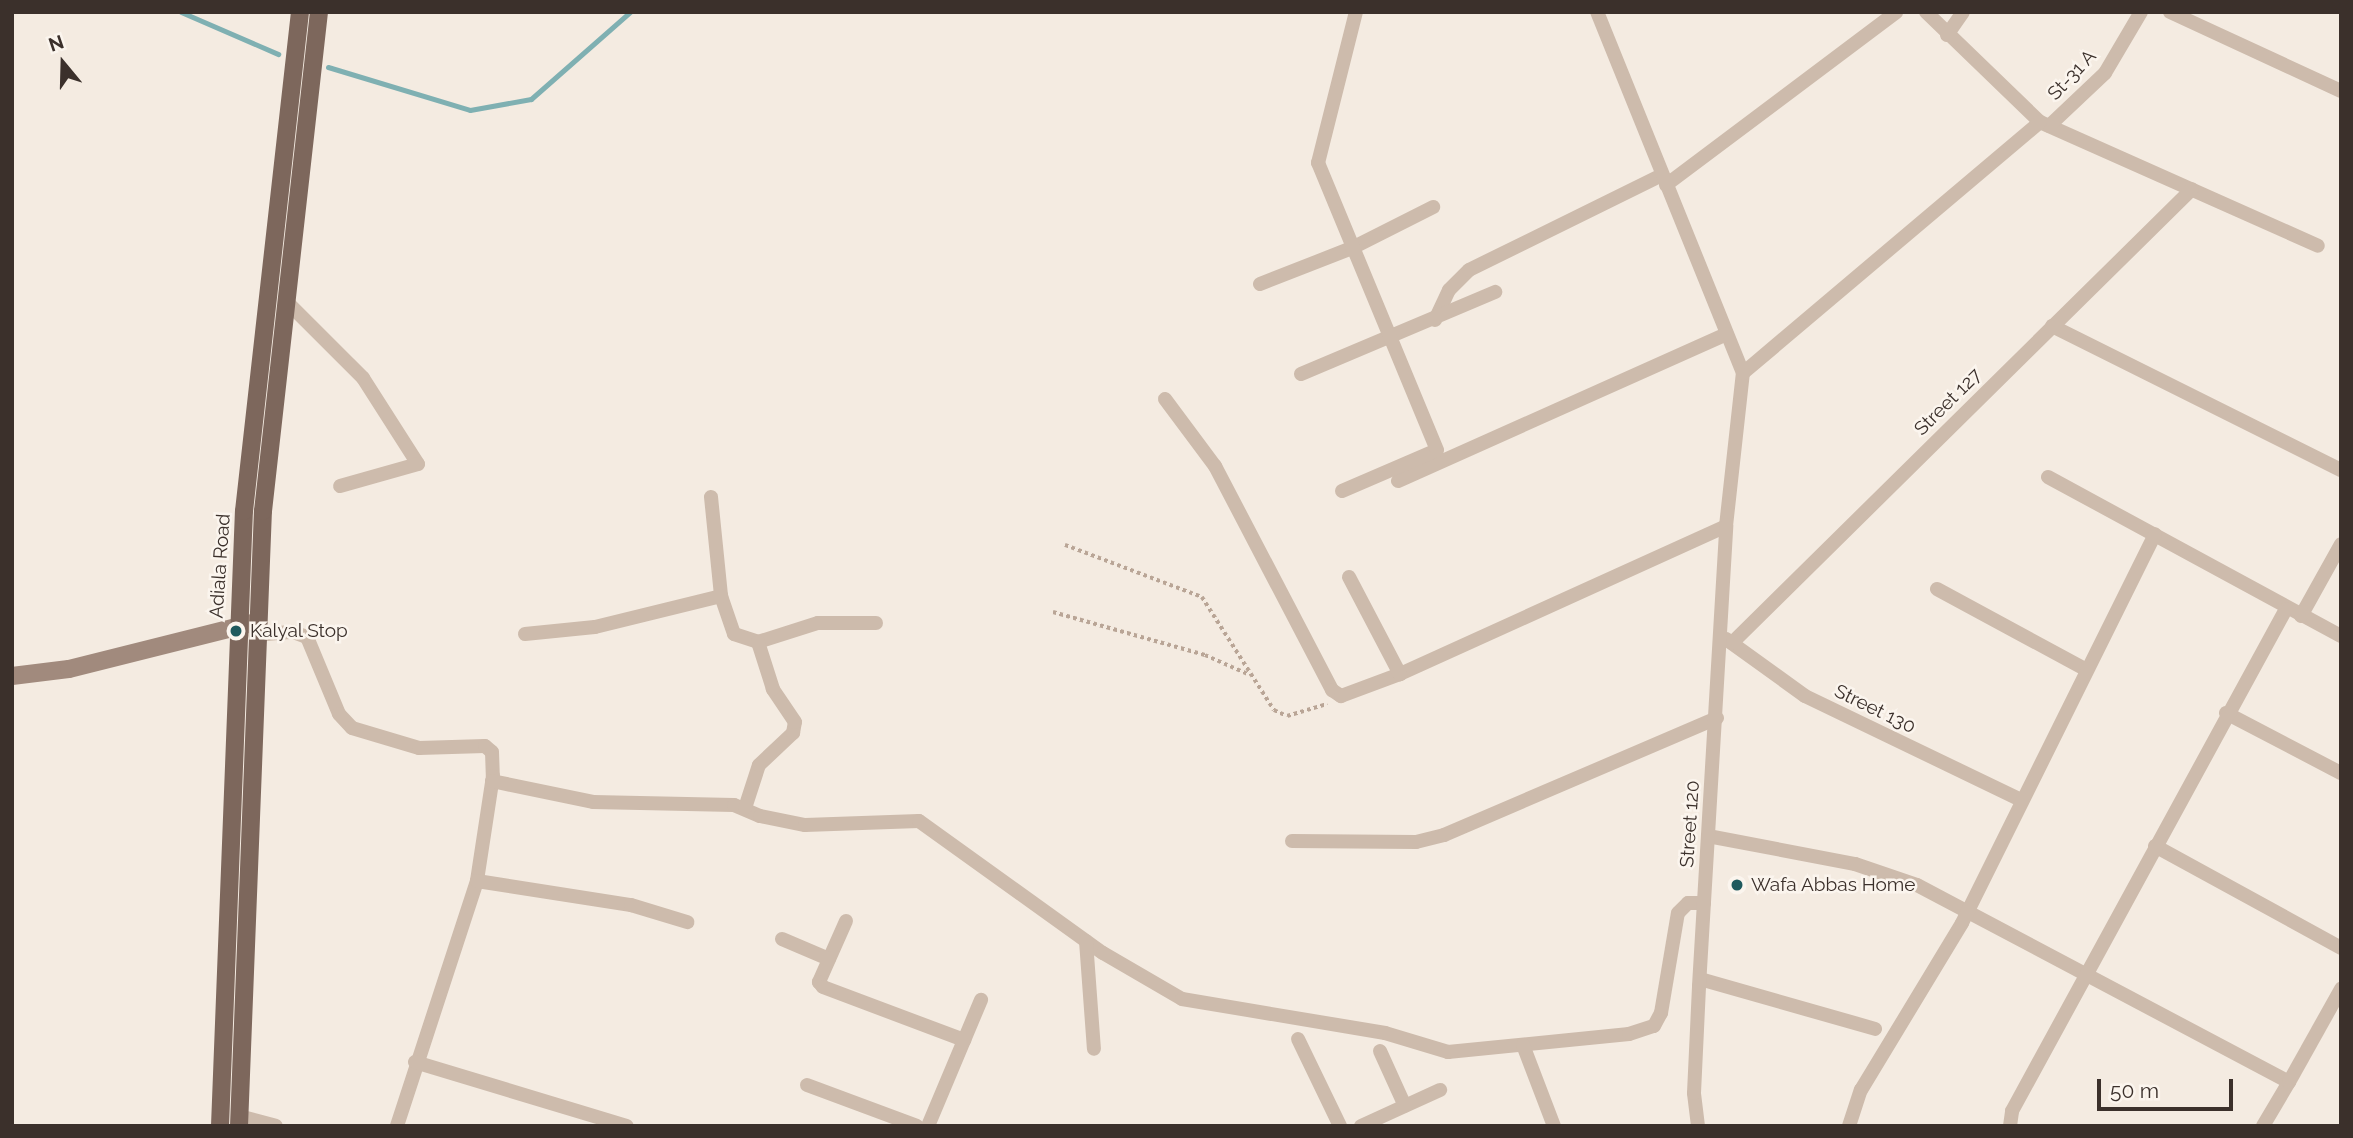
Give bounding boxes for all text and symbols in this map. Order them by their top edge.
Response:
north arrow [28,28,98,98]
text: N [46,30,67,56]
street label: St-31 A [2043,45,2101,105]
street label: Street 127 [1910,364,1986,440]
street label: Adiala Road [205,513,235,619]
place label: Kalyal Stop [250,620,348,642]
marker: Kalyal Stop [228,623,244,639]
street label: Street 130 [1831,680,1919,738]
street label: Street 120 [1676,780,1704,868]
place label: Wafa Abbas Home [1751,874,1916,896]
marker: Wafa Abbas Home [1729,877,1745,893]
scale bar [2101,1064,2238,1108]
text: 50 m [2110,1078,2159,1103]

